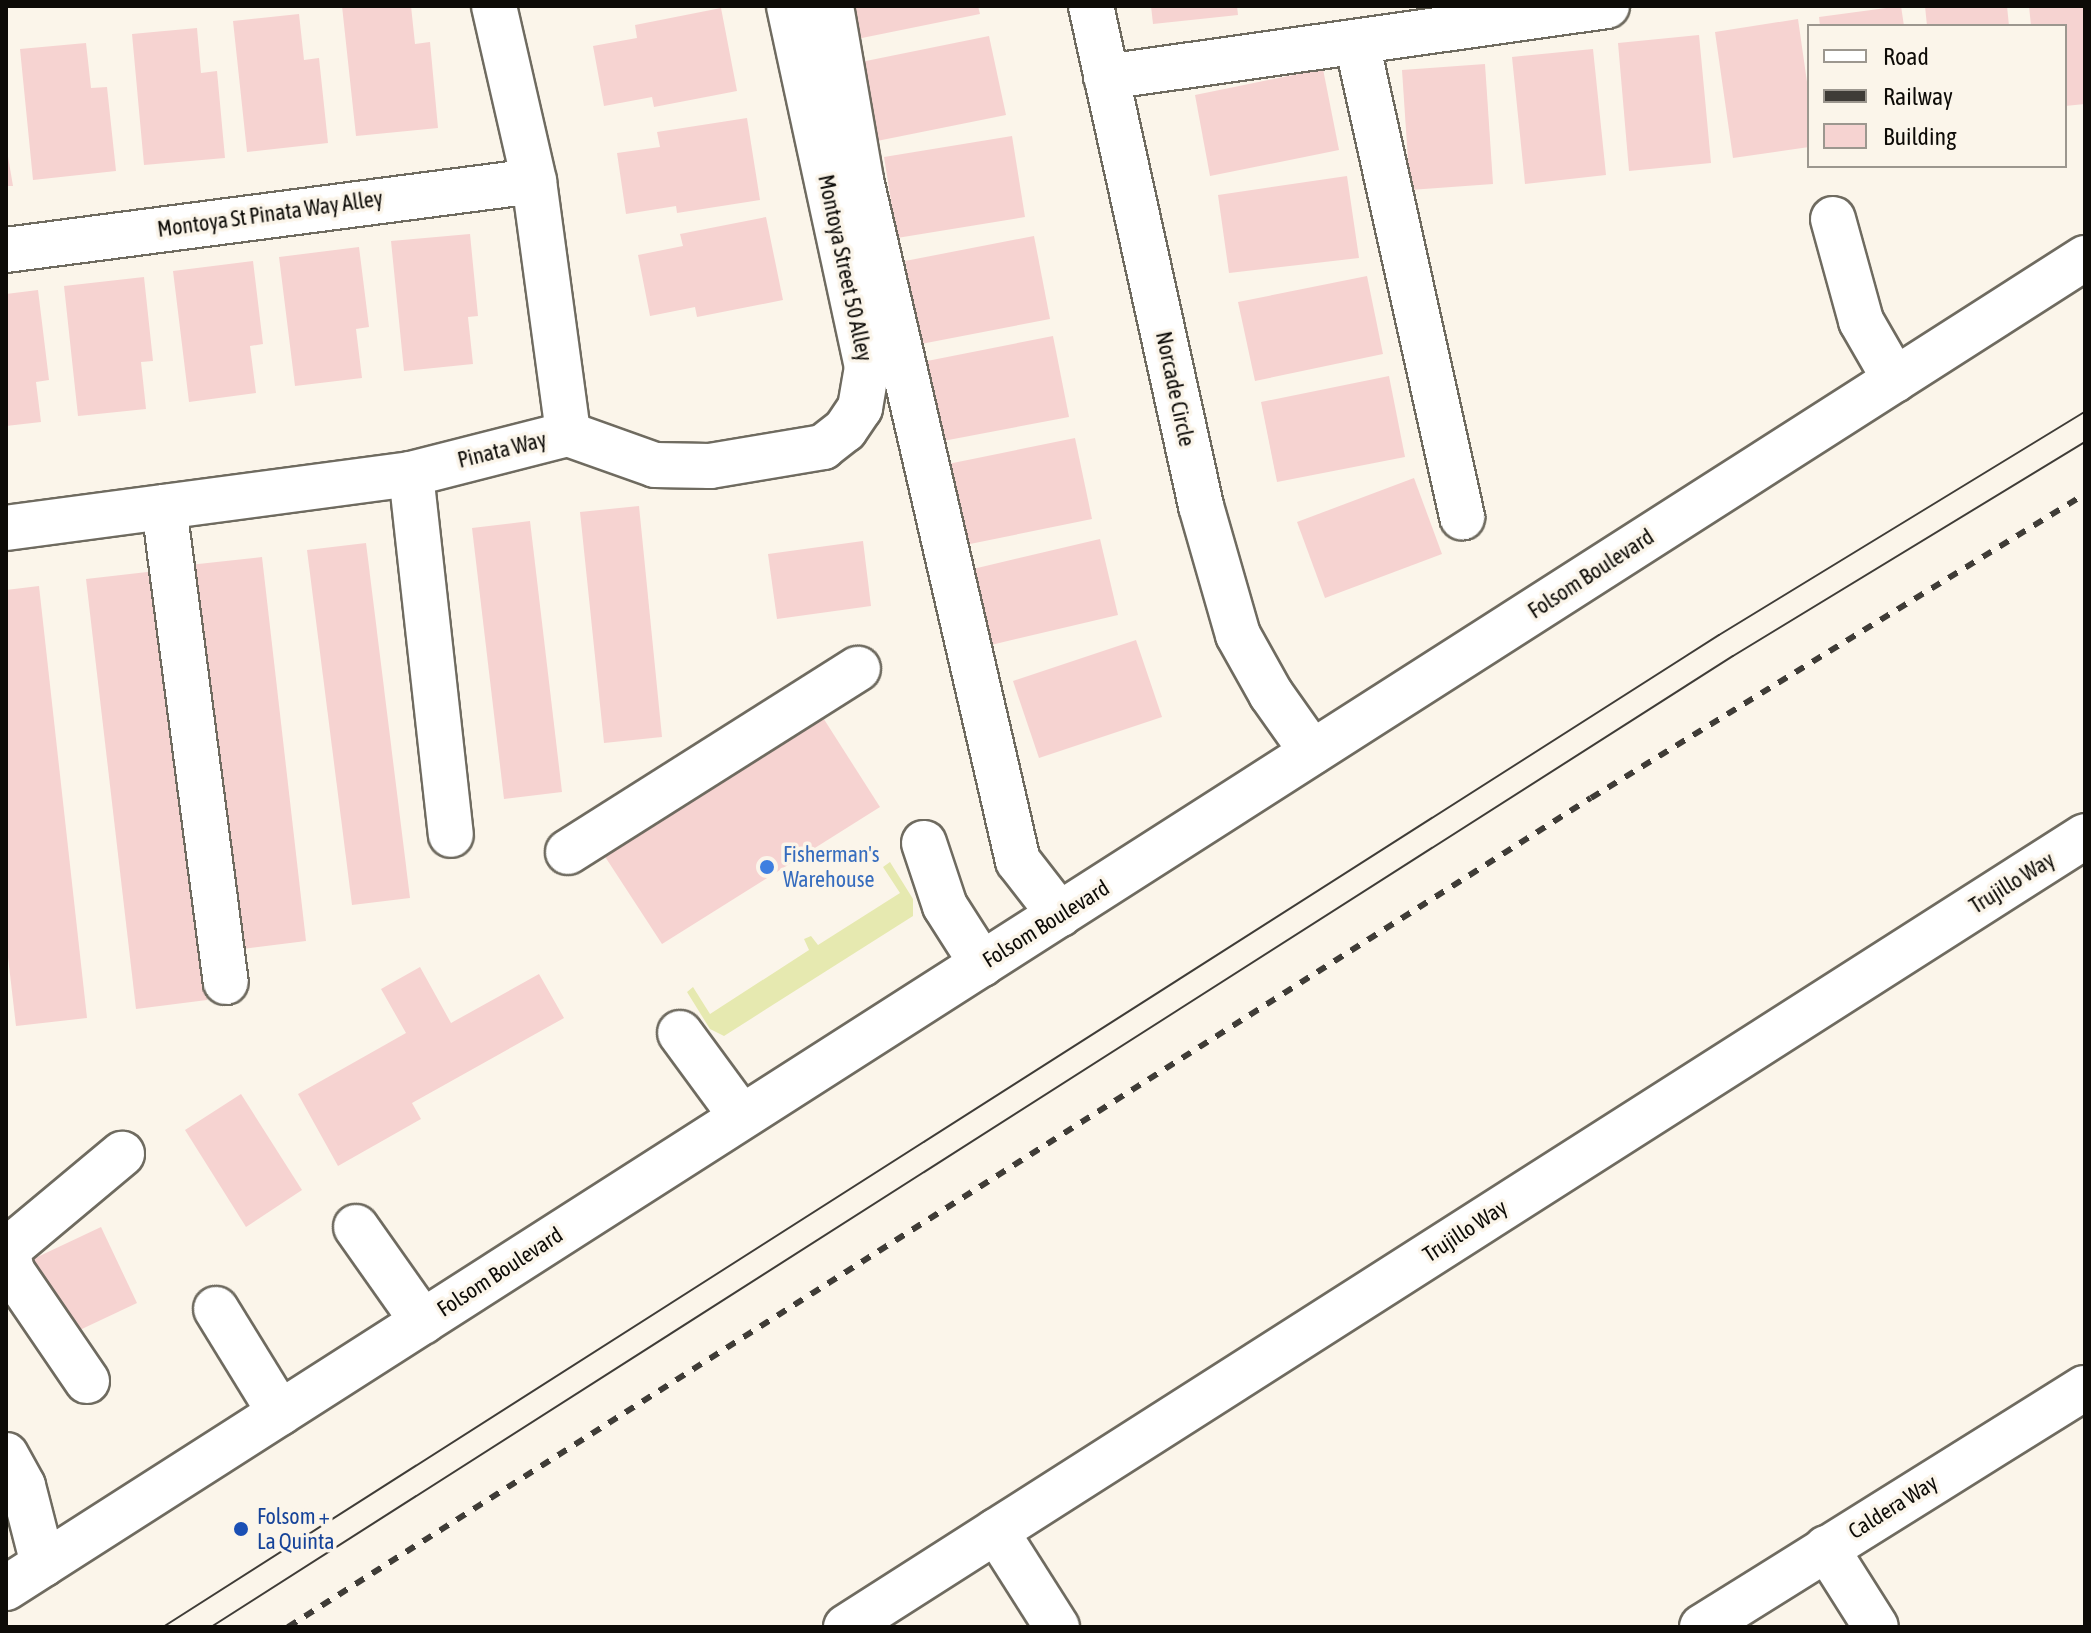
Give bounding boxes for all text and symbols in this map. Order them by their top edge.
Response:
legend [1807,24,2067,168]
text: Road [1883,43,1929,70]
text: Railway [1883,83,1953,110]
text: Building [1883,123,1956,150]
street label: Montoya Street 50 Alley [812,172,878,364]
street label: Montoya St Pinata Way Alley [156,185,384,243]
street label: Norcade Circle [1150,329,1200,449]
street label: Pinata Way [455,426,549,474]
street label: Folsom Boulevard [1523,524,1659,624]
place label: Fisherman's Warehouse [783,841,880,892]
street label: Trujillo Way [1965,847,2059,919]
marker: Fisherman's Warehouse [758,858,776,876]
street label: Folsom Boulevard [978,875,1114,973]
street label: Trujillo Way [1418,1194,1512,1268]
street label: Folsom Boulevard [432,1222,568,1322]
street label: Caldera Way [1844,1469,1942,1545]
place label: Folsom + La Quinta [257,1503,335,1554]
marker: Folsom + La Quinta [232,1520,250,1538]

